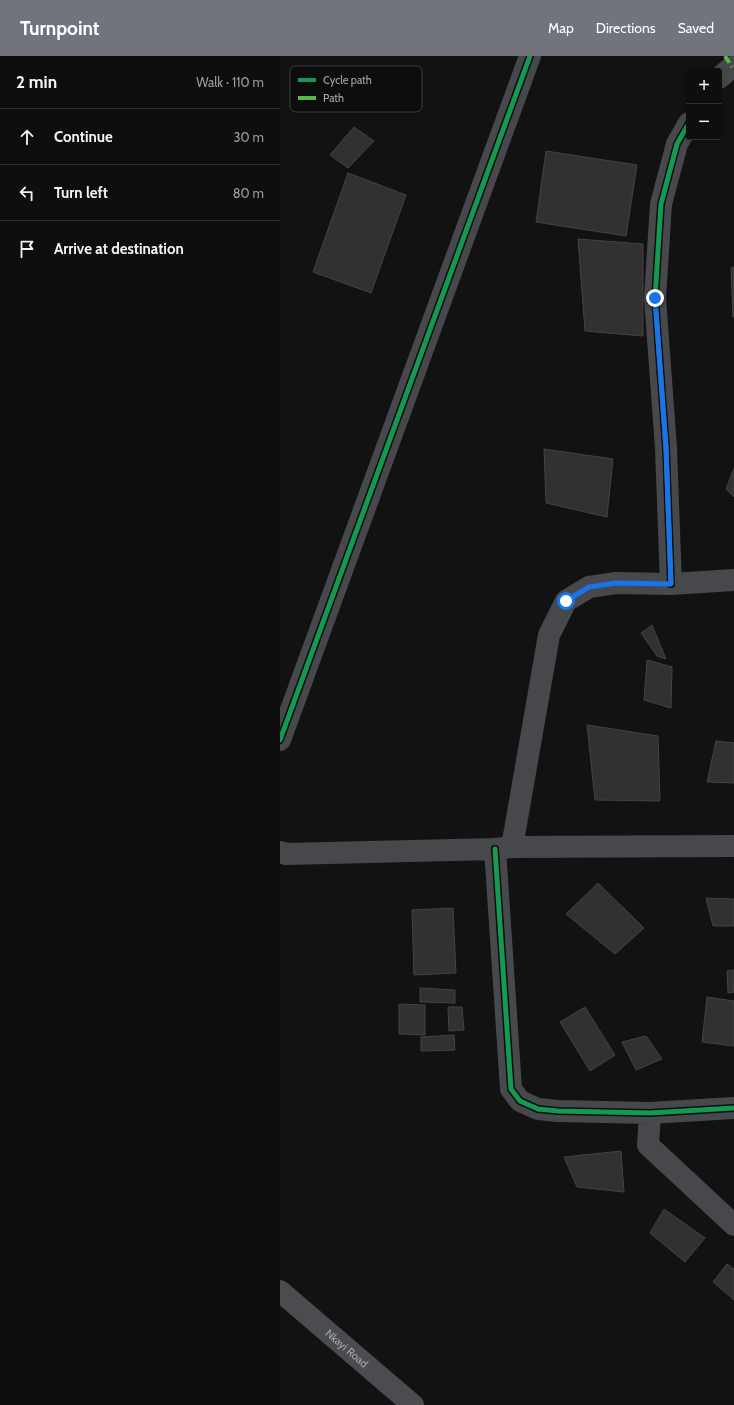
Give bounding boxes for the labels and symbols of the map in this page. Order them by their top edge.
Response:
legend [290,66,422,112]
text: Cycle path [323,73,372,87]
text: Path [323,91,344,105]
route end [646,289,664,307]
route start [557,592,575,610]
street label: Nkayi Road [323,1326,371,1370]

